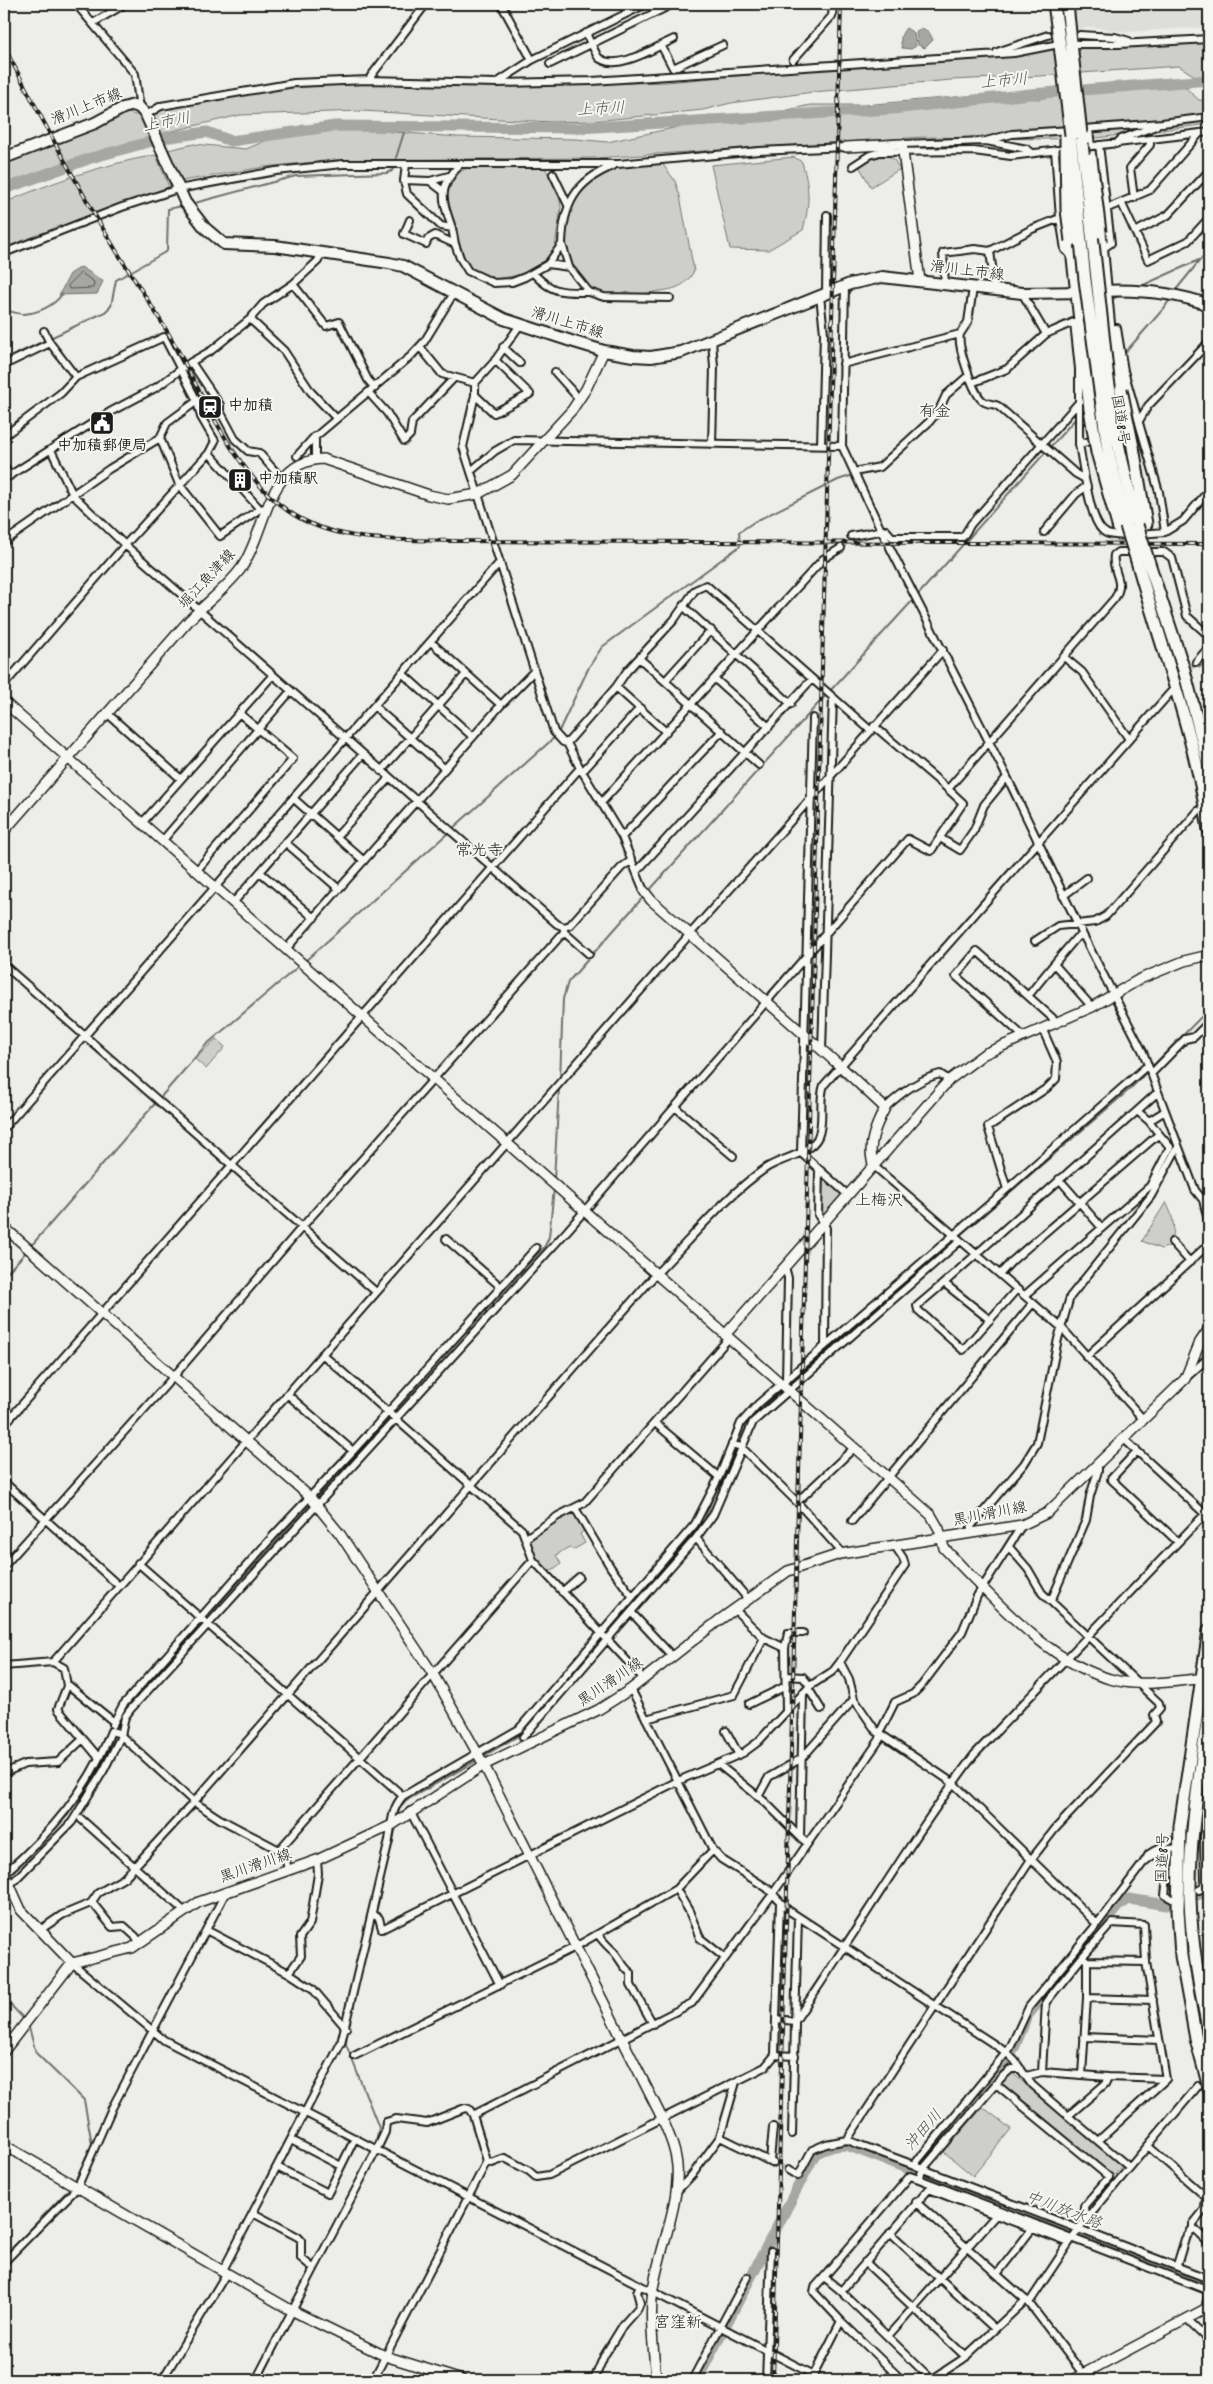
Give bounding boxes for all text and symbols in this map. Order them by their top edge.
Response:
water label: 上市川 [979,68,1029,96]
street label: 滑川上市線 [48,84,126,132]
water label: 上市川 [576,97,626,123]
water label: 上市川 [141,107,193,139]
street label: 滑川上市線 [928,257,1006,287]
street label: 滑川上市線 [528,303,606,345]
street label: 国道8号 [1104,393,1134,447]
station icon: 中加積 [197,394,223,420]
place label: 中加積 [228,396,273,418]
district label: 有金 [919,401,951,424]
public building icon: 中加積郵便局 [89,410,115,436]
place label: 中加積郵便局 [57,436,147,458]
building icon: 中加積駅 [227,467,253,493]
place label: 中加積駅 [258,469,318,491]
street label: 堀江魚津線 [174,545,242,615]
district label: 常光寺 [455,840,503,863]
district label: 上梅沢 [855,1190,903,1213]
street label: 黒川滑川線 [951,1497,1029,1533]
street label: 黒川滑川線 [574,1653,648,1713]
street label: 国道8号 [1152,1832,1176,1884]
street label: 黒川滑川線 [217,1844,295,1890]
water label: 沖田川 [900,2105,948,2157]
water label: 中川放水路 [1022,2186,1105,2236]
district label: 宮窪新 [654,2312,702,2335]

